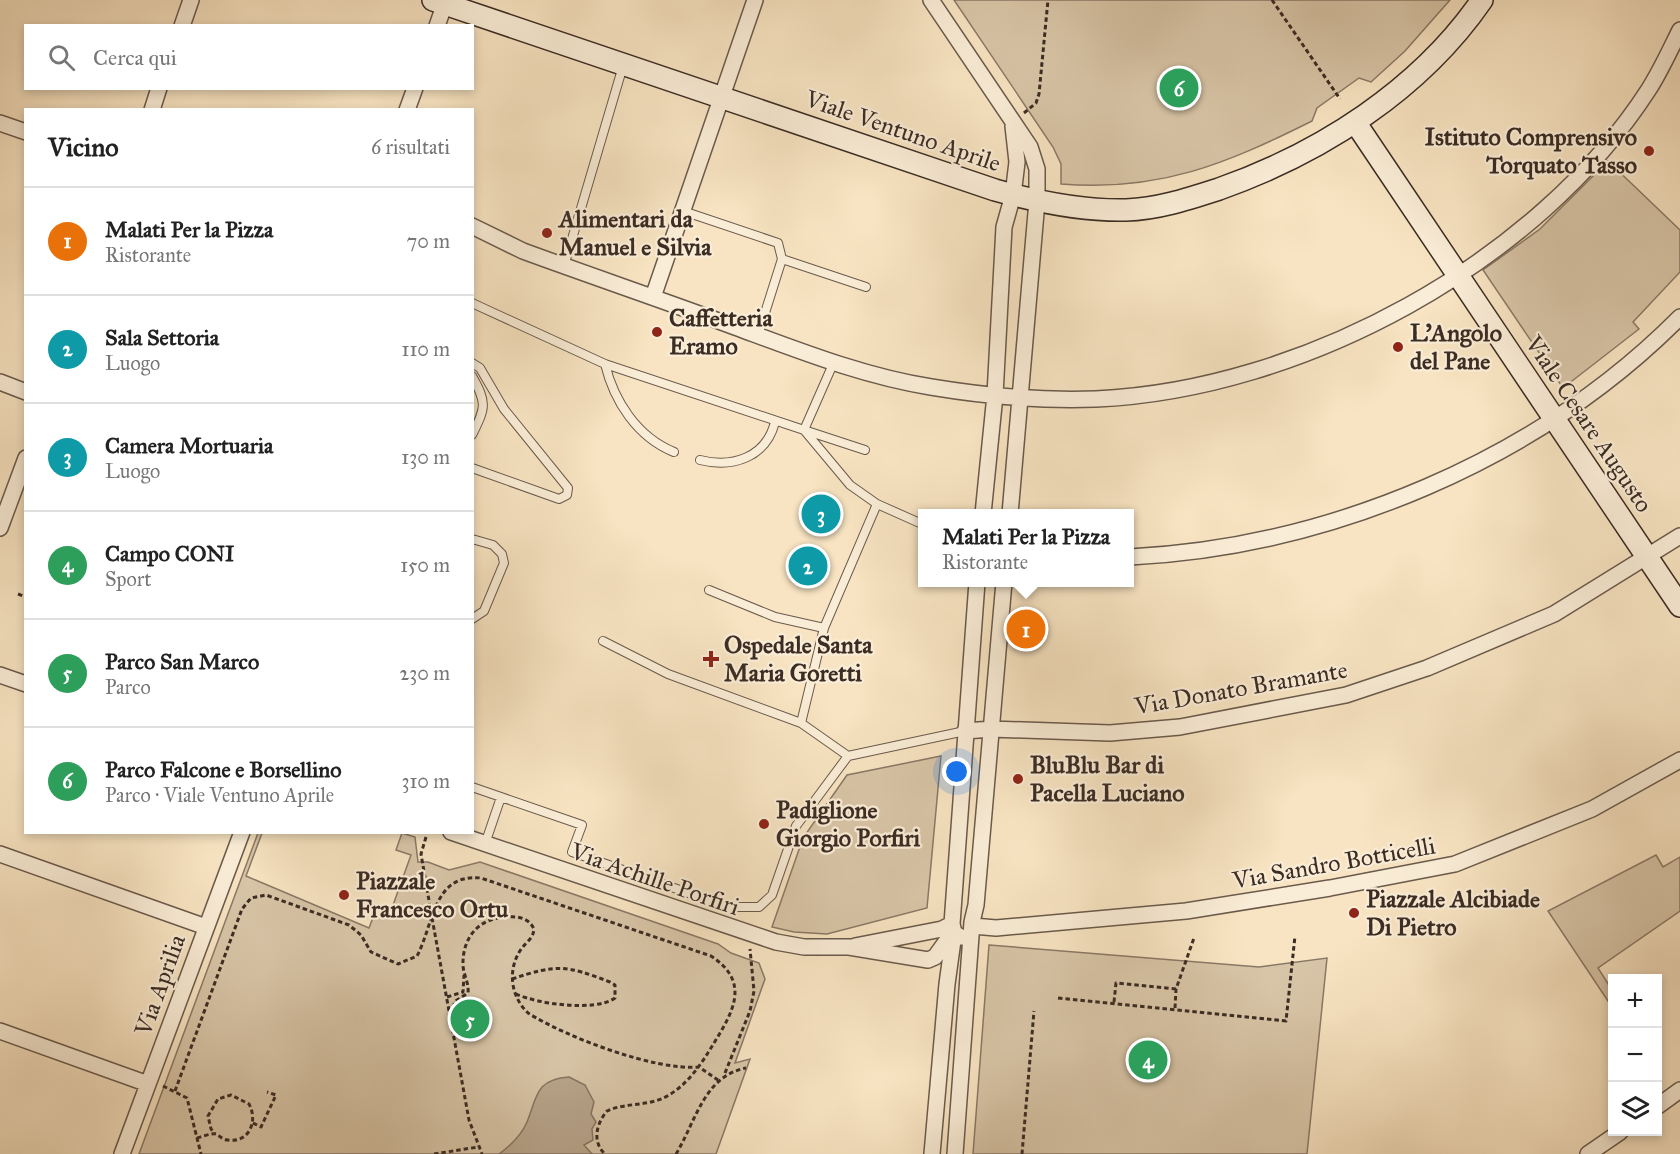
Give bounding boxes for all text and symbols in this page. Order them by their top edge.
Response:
search box [24,24,474,90]
icon: search [45,41,78,74]
text: Cerca qui [93,44,177,71]
pin: 6 [1160,66,1198,110]
street label: Viale Ventuno Aprile [800,83,1005,178]
place label: Istituto Comprensivo Torquato Tasso [1425,122,1637,180]
text: Vicino [48,131,119,163]
text: 6 risultati [371,135,450,159]
marker: Istituto Comprensivo Torquato Tasso [1642,144,1656,158]
place label: Alimentari da Manuel e Silvia [557,204,712,262]
text: Malati Per la Pizza [105,216,273,243]
marker: Alimentari da Manuel e Silvia [540,226,554,240]
text: 1 [64,229,71,253]
text: 70 m [407,229,450,253]
text: Ristorante [105,243,191,267]
place label: Caffetteria Eramo [669,303,773,361]
place label: L'Angolo del Pane [1410,318,1502,376]
text: Sala Settoria [105,324,219,351]
marker: Caffetteria Eramo [650,325,664,339]
street label: Viale Cesare Augusto [1518,329,1659,518]
text: 2 [63,337,72,361]
text: 110 m [402,337,450,361]
marker: L'Angolo del Pane [1391,340,1405,354]
text: Luogo [105,351,160,375]
text: Camera Mortuaria [105,432,273,459]
text: 3 [64,445,72,469]
text: 130 m [401,445,450,469]
text: Luogo [105,459,160,483]
pin: 3 [802,492,840,536]
popup [918,509,1134,587]
text: Malati Per la Pizza [942,523,1110,550]
text: Campo CONI [105,540,234,567]
pin: 2 [788,544,828,588]
text: Ristorante [942,550,1028,574]
text: 4 [62,553,73,577]
text: 150 m [400,553,450,577]
text: Sport [105,567,151,591]
pin: 1 [1006,606,1046,652]
place label: Ospedale Santa Maria Goretti [724,630,873,688]
text: Parco San Marco [105,648,259,675]
marker: Ospedale Santa Maria Goretti [702,650,720,668]
street label: Via Donato Bramante [1131,655,1350,722]
text: 5 [63,661,72,685]
text: 230 m [399,661,450,685]
text: Parco [105,675,151,699]
place label: BluBlu Bar di Pacella Luciano [1030,750,1185,808]
text: Parco Falcone e Borsellino [105,756,341,783]
your location [942,757,971,786]
text: 6 [62,769,73,793]
text: 310 m [401,769,450,793]
marker: BluBlu Bar di Pacella Luciano [1011,772,1025,786]
text: Parco · Viale Ventuno Aprile [105,783,334,807]
place label: Padiglione Giorgio Porfiri [776,795,921,853]
marker: Padiglione Giorgio Porfiri [757,817,771,831]
street label: Via Sandro Botticelli [1229,830,1438,896]
street label: Via Achille Porfiri [566,836,744,922]
place label: Piazzale Francesco Ortu [356,866,508,924]
place label: Piazzale Alcibiade Di Pietro [1366,884,1540,942]
marker: Piazzale Francesco Ortu [337,888,351,902]
marker: Piazzale Alcibiade Di Pietro [1347,906,1361,920]
street label: Via Aprilia [128,930,192,1041]
map controls [1608,974,1662,1136]
button: + [1608,974,1662,1028]
pin: 5 [450,996,490,1042]
button: − [1608,1028,1662,1082]
pin: 4 [1128,1038,1168,1082]
button: layers [1608,1082,1662,1136]

